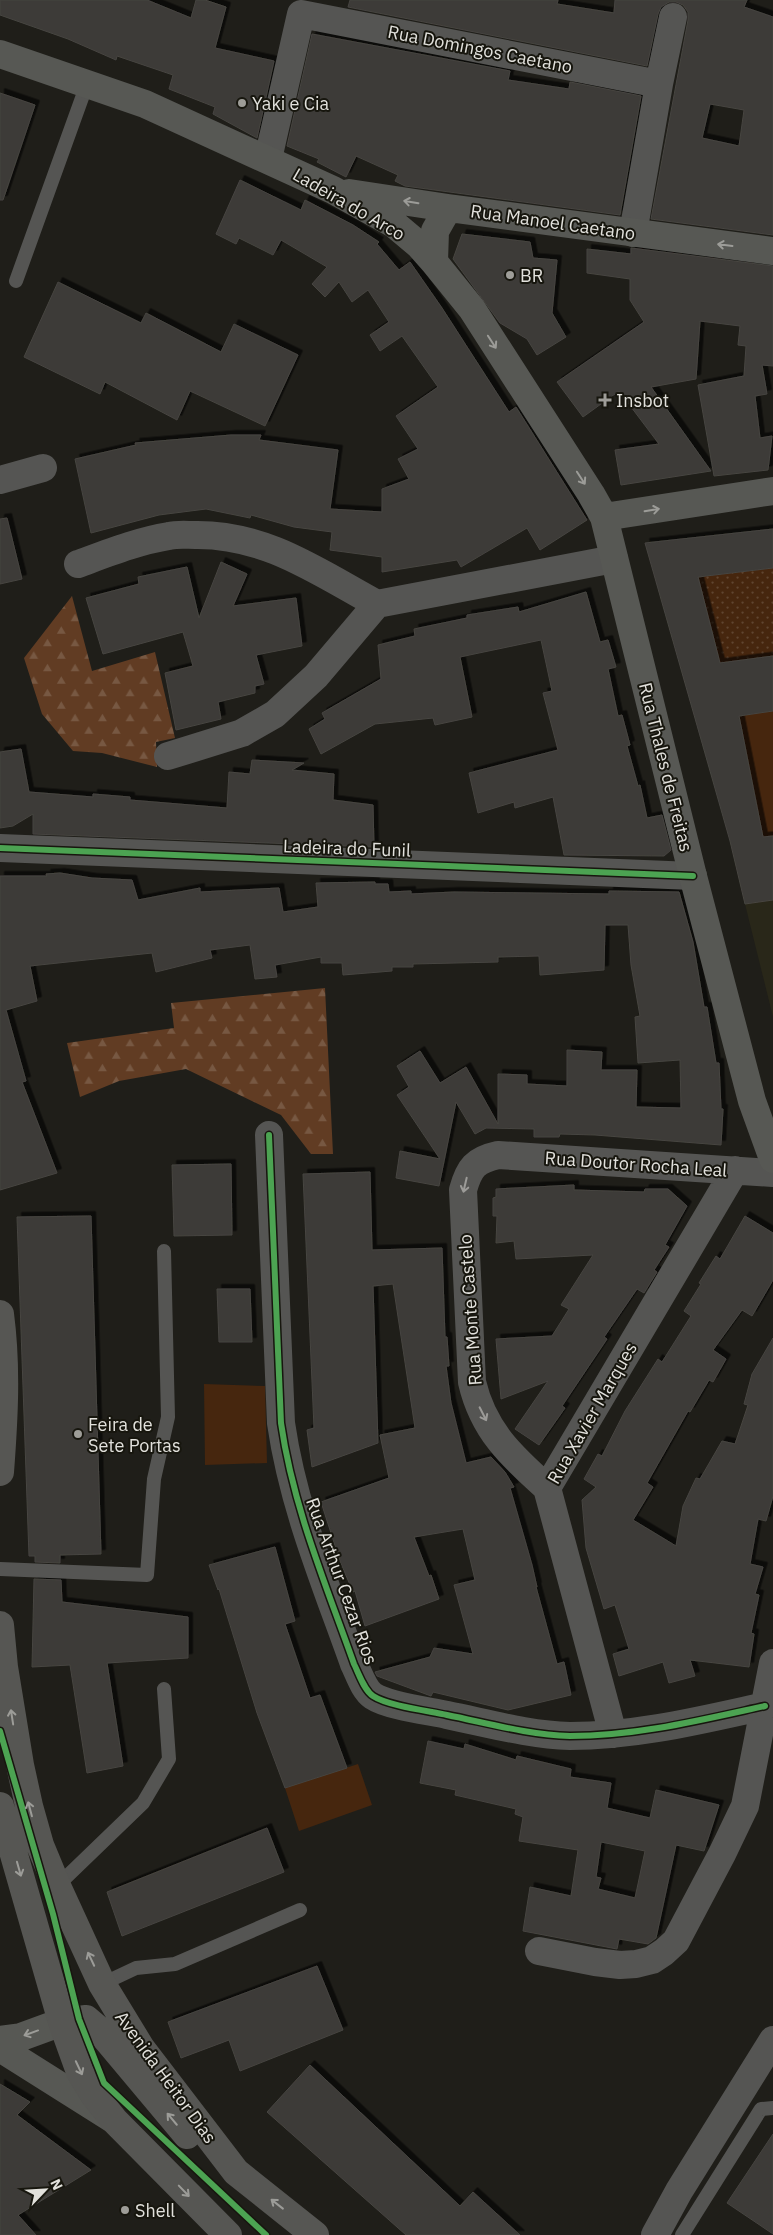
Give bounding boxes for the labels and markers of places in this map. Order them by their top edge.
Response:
place label: Yaki e Cia [252,92,329,115]
marker: Yaki e Cia [236,97,248,109]
place label: BR [520,264,543,287]
marker: BR [504,269,516,281]
place label: Insbot [616,389,669,412]
marker: Insbot [598,393,612,407]
place label: Feira de Sete Portas [88,1413,181,1457]
marker: Feira de Sete Portas [72,1428,84,1440]
place label: Shell [135,2199,175,2222]
marker: Shell [119,2204,131,2216]

